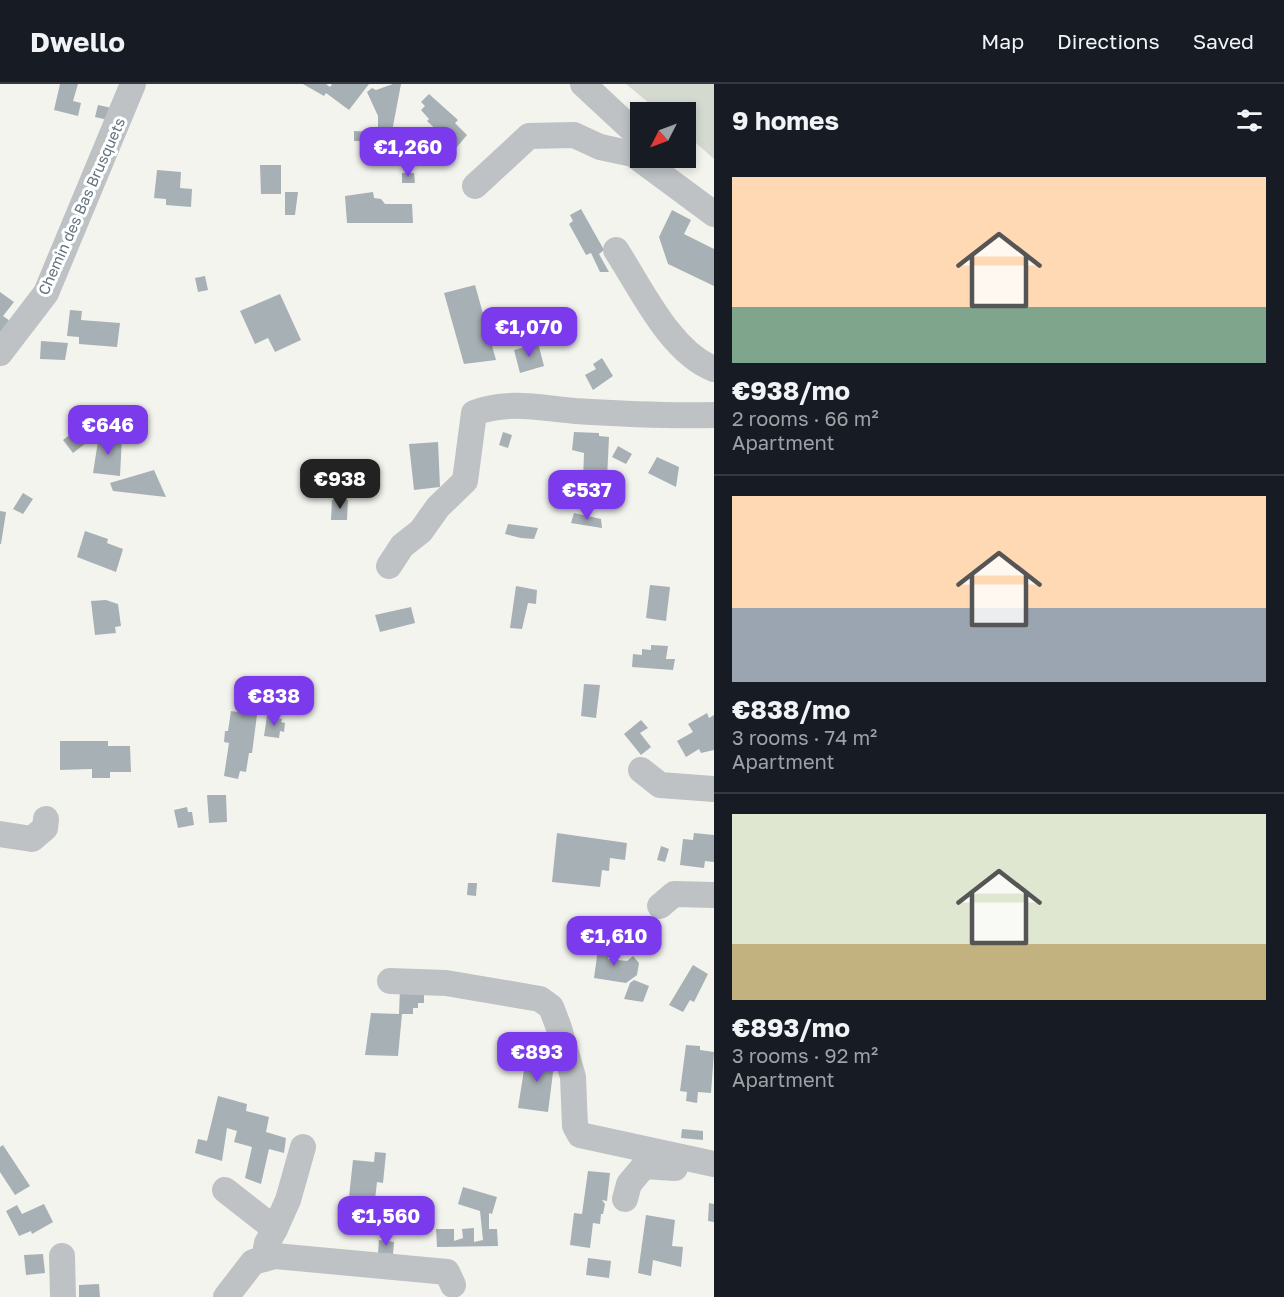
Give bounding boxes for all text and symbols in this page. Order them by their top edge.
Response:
text: Dwello [30,25,125,58]
text: Map [981,28,1024,54]
text: Directions [1057,28,1160,54]
text: Saved [1193,28,1254,54]
north arrow [630,102,696,168]
map controls [630,102,696,168]
icon: filters [1233,104,1266,137]
text: 9 homes [732,105,839,136]
street label: Chemin des Bas Brusquets [34,115,128,297]
pin: €1,260 [359,127,457,178]
text: €1,260 [374,134,442,158]
icon: home [945,216,1053,324]
pin: €1,070 [480,307,578,358]
text: €1,070 [495,314,563,338]
text: €938/mo [732,375,850,406]
pin: €646 [72,405,144,456]
text: 2 rooms · 66 m² [732,406,879,430]
text: €646 [82,412,134,436]
text: Apartment [732,430,835,454]
pin: €938 [304,459,376,510]
text: €938 [314,466,366,490]
pin: €537 [551,470,623,521]
text: €537 [562,477,612,501]
icon: home [945,535,1053,643]
pin: €838 [238,676,310,727]
text: €838 [248,683,300,707]
text: €838/mo [732,694,850,725]
text: 3 rooms · 74 m² [732,725,877,749]
text: Apartment [732,749,835,773]
icon: home [945,853,1053,961]
pin: €1,610 [565,916,663,967]
text: €1,610 [581,923,647,947]
text: €893/mo [732,1012,850,1043]
pin: €893 [501,1032,573,1083]
text: €893 [511,1039,563,1063]
text: 3 rooms · 92 m² [732,1043,878,1067]
text: Apartment [732,1067,835,1091]
pin: €1,560 [337,1196,435,1247]
text: €1,560 [352,1203,420,1227]

